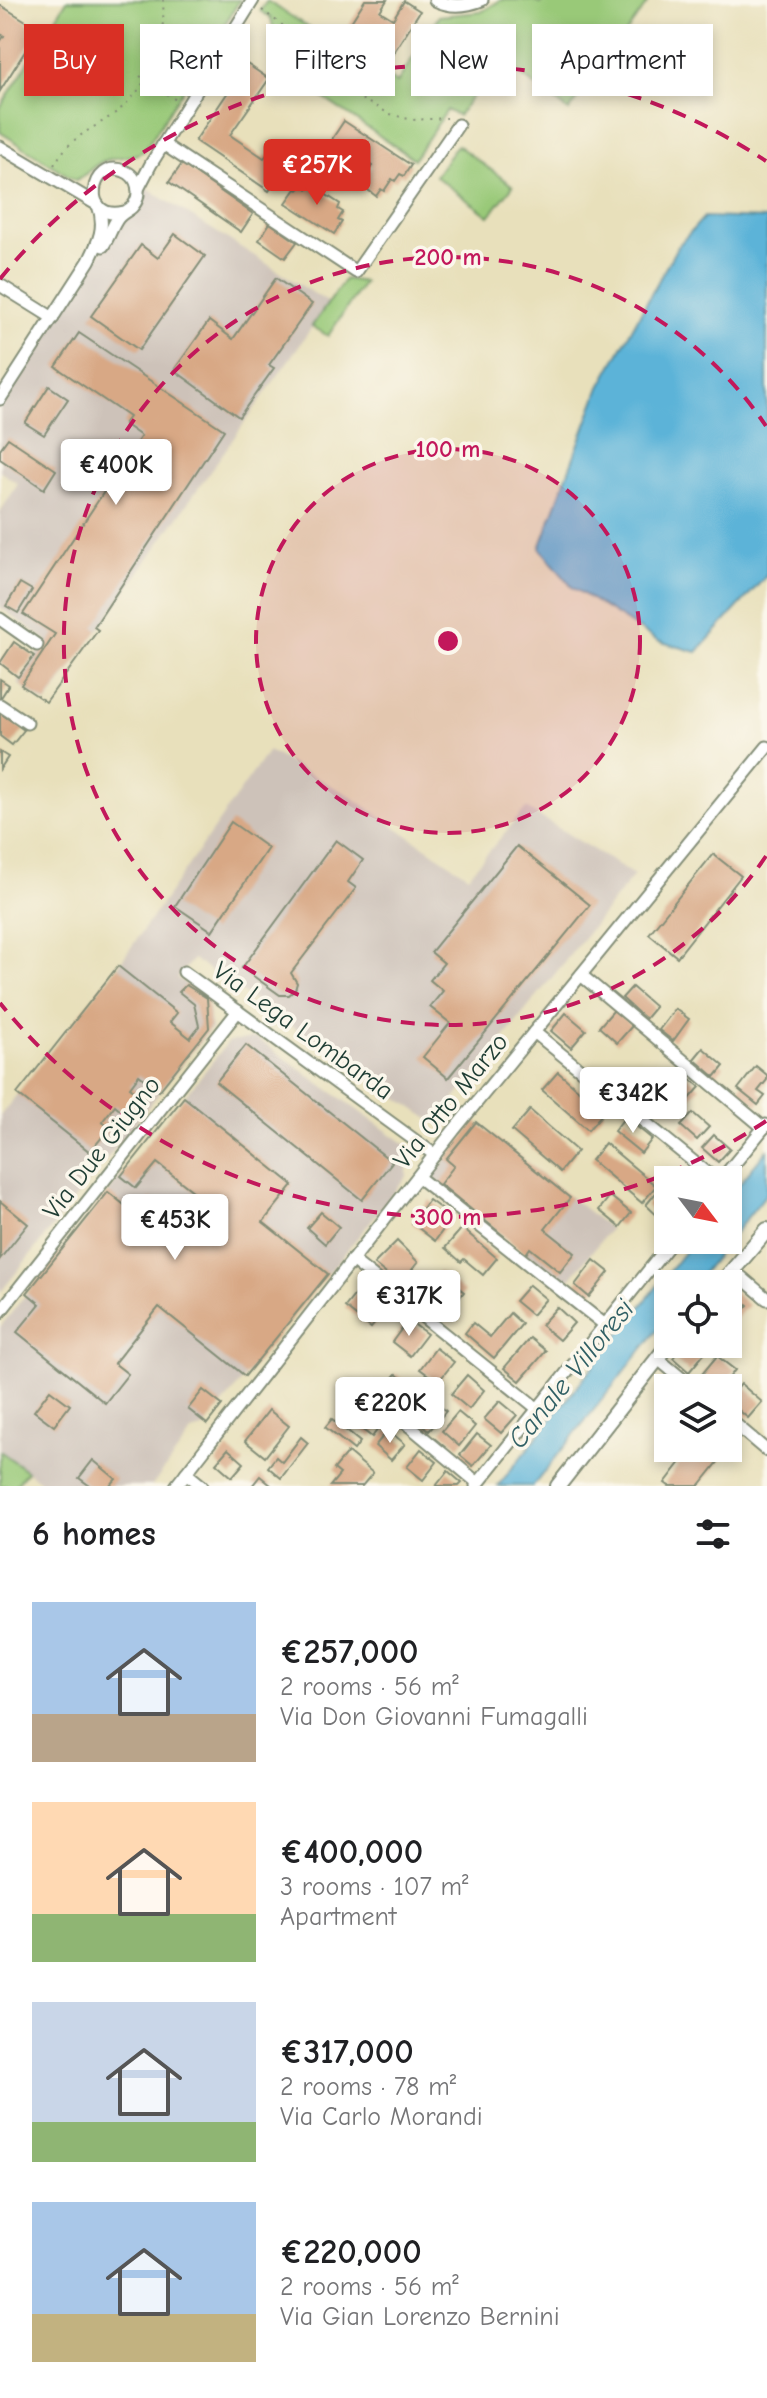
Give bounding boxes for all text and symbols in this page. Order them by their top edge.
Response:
chip: Buy [24,24,124,96]
chip: Rent [140,24,250,96]
chip: Filters [266,24,395,96]
chip: New [411,24,516,96]
chip: Apartment [532,24,713,96]
pin: €257K [261,139,373,207]
text: €257K [281,150,353,180]
text: 200 m [414,243,482,271]
text: 100 m [416,435,480,463]
pin: €400K [60,439,172,507]
text: €400K [79,450,153,480]
centre of rings [434,627,462,655]
street label: Via Lega Lombarda [207,956,399,1106]
street label: Via Otto Marzo [387,1027,515,1175]
pin: €342K [577,1067,689,1135]
street label: Via Due Giugno [37,1071,167,1225]
text: €342K [598,1078,668,1108]
north arrow [654,1166,742,1254]
map controls [654,1166,742,1462]
pin: €453K [119,1194,231,1262]
text: 300 m [415,1203,481,1231]
text: €453K [139,1205,211,1235]
pin: €317K [353,1270,465,1338]
button: locate [654,1270,742,1358]
text: €317K [375,1281,443,1311]
water label: Canale Villoresi [501,1293,641,1455]
button: layers [654,1374,742,1462]
pin: €220K [334,1377,446,1445]
text: €220K [353,1388,427,1418]
icon: filters [691,1512,735,1556]
text: 6 homes [32,1514,156,1554]
text: €257,000 [280,1632,419,1672]
icon: home [96,1634,192,1730]
text: 2 rooms · 56 m² [280,1672,459,1702]
text: Via Don Giovanni Fumagalli [280,1702,588,1732]
text: €400,000 [280,1832,423,1872]
icon: home [96,1834,192,1930]
text: 3 rooms · 107 m² [280,1872,469,1902]
text: Apartment [280,1902,396,1932]
text: €317,000 [280,2032,414,2072]
icon: home [96,2034,192,2130]
text: 2 rooms · 78 m² [280,2072,456,2102]
text: Via Carlo Morandi [280,2102,483,2132]
text: €220,000 [280,2232,422,2272]
icon: home [96,2234,192,2330]
text: 2 rooms · 56 m² [280,2272,459,2302]
text: Via Gian Lorenzo Bernini [280,2302,560,2332]

